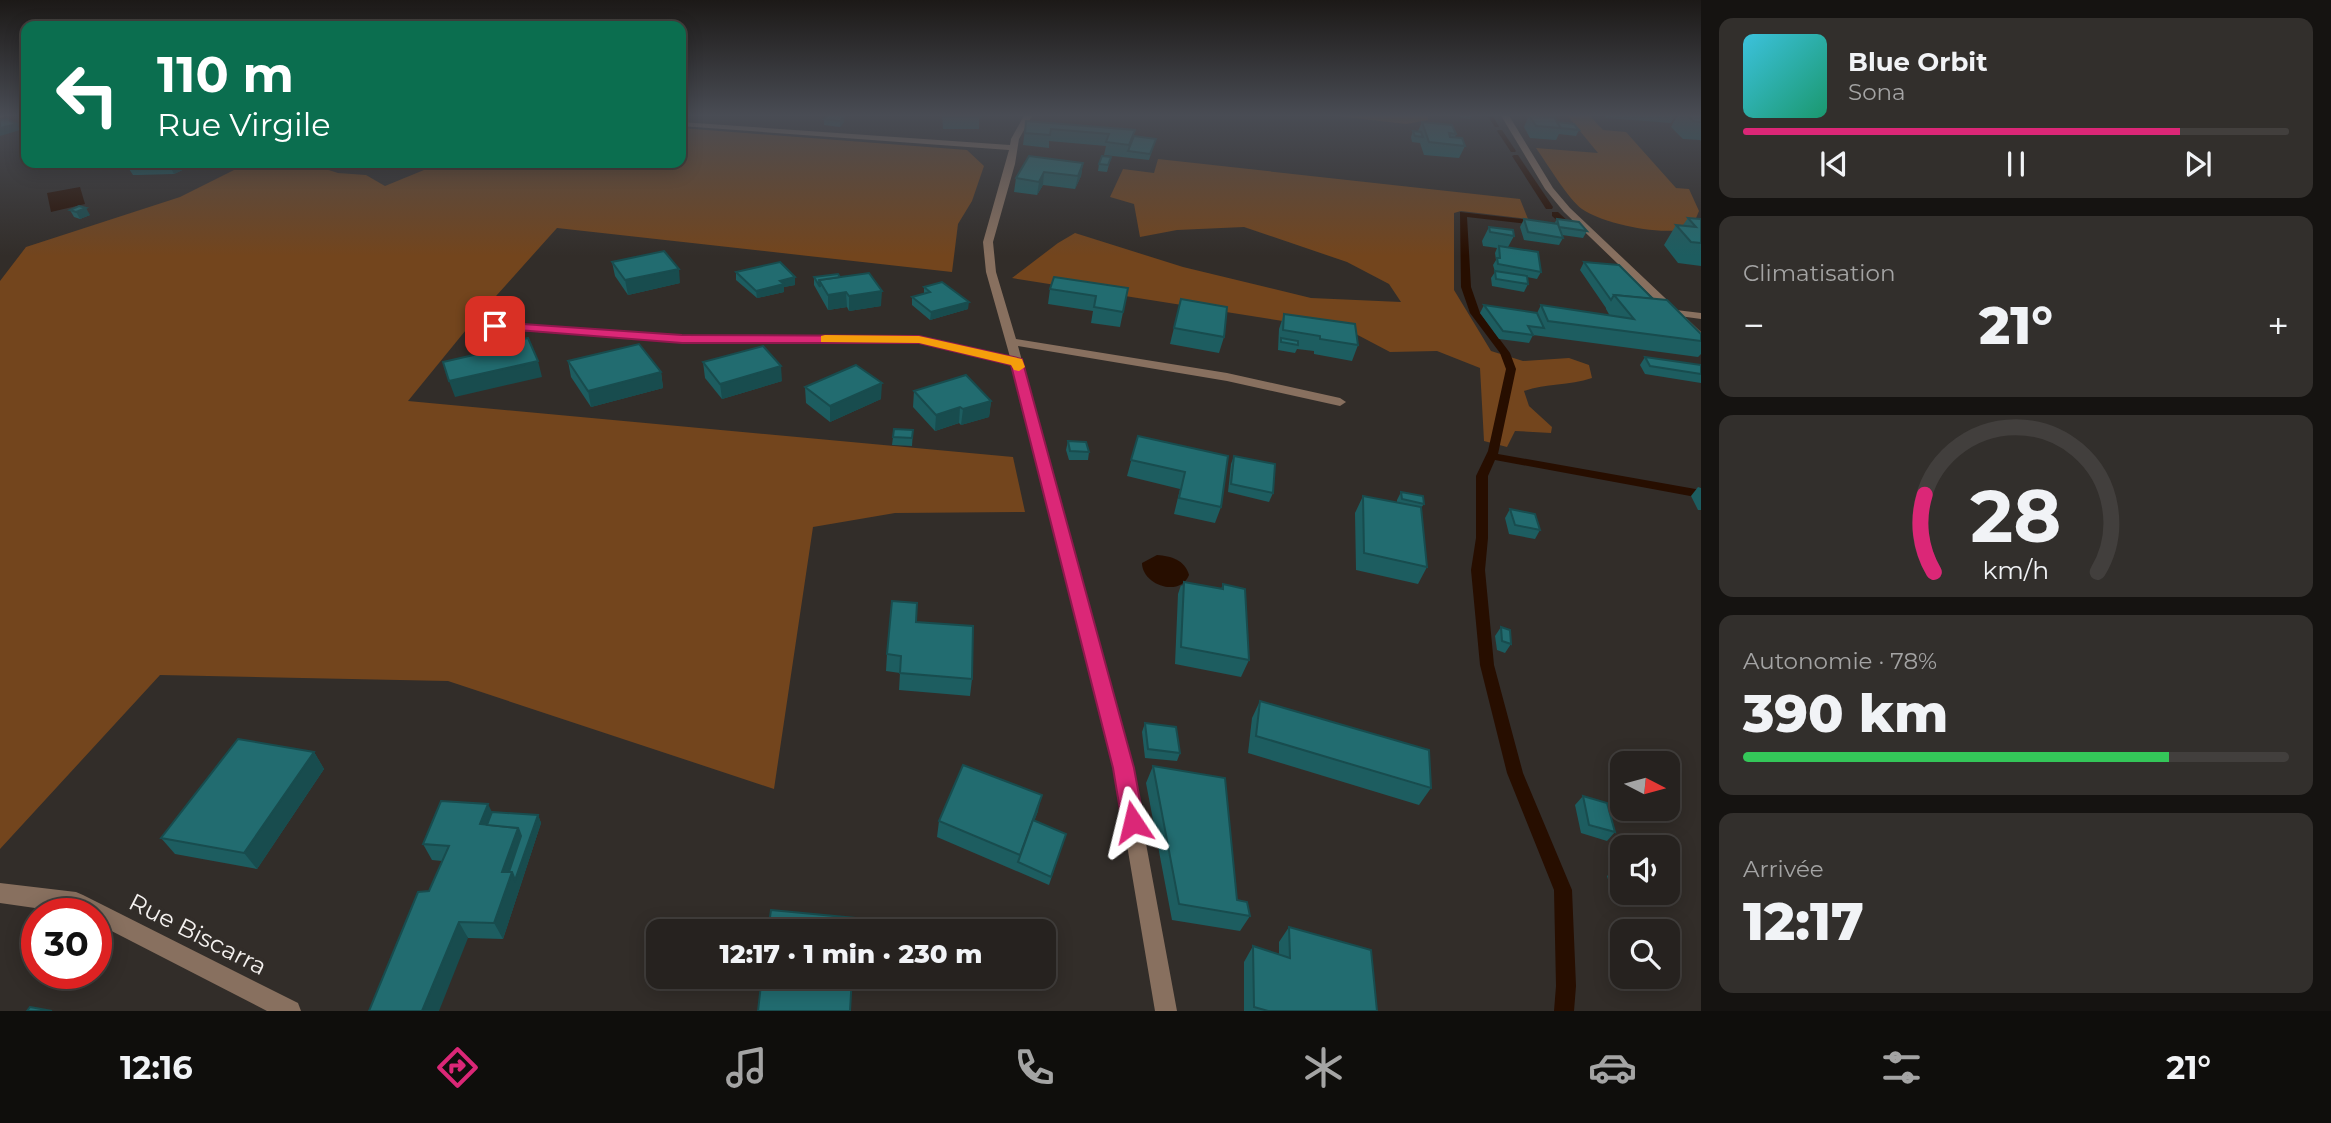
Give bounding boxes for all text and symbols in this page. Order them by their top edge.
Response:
text: 110 m [157,45,294,104]
text: Blue Orbit [1848,46,1987,78]
icon: left [42,49,133,140]
text: Sona [1848,78,1906,106]
text: Rue Virgile [157,105,331,144]
icon: previous [1815,145,1853,183]
icon: pause [1997,145,2035,183]
icon: next [2179,145,2217,183]
text: Climatisation [1743,259,1895,287]
text: 21° [1979,294,2053,357]
pin [465,296,525,356]
text: − [1743,302,1765,349]
text: + [2267,302,2289,349]
icon: arrive [476,307,514,345]
text: 28 [1971,472,2062,560]
text: km/h [1983,554,2049,584]
text: Autonomie · 78% [1743,647,1937,675]
text: 390 km [1743,682,1948,745]
north arrow [1610,751,1680,821]
map controls [1610,751,1680,989]
position arrow [1096,785,1170,859]
button: sound [1610,835,1680,905]
text: Arrivée [1743,855,1824,883]
street label: Rue Biscarra [124,887,272,981]
text: 12:17 [1743,890,1864,953]
speed limit sign: 30 [21,898,112,989]
button: search [1610,919,1680,989]
text: 12:17 · 1 min · 230 m [720,938,982,970]
icon: directions [433,1043,482,1092]
icon: music [722,1043,771,1092]
icon: phone [1010,1043,1059,1092]
icon: climate [1299,1043,1348,1092]
icon: car [1588,1043,1637,1092]
icon: filters [1877,1043,1926,1092]
text: 12:16 [120,1048,193,1087]
text: 21° [2166,1048,2211,1087]

